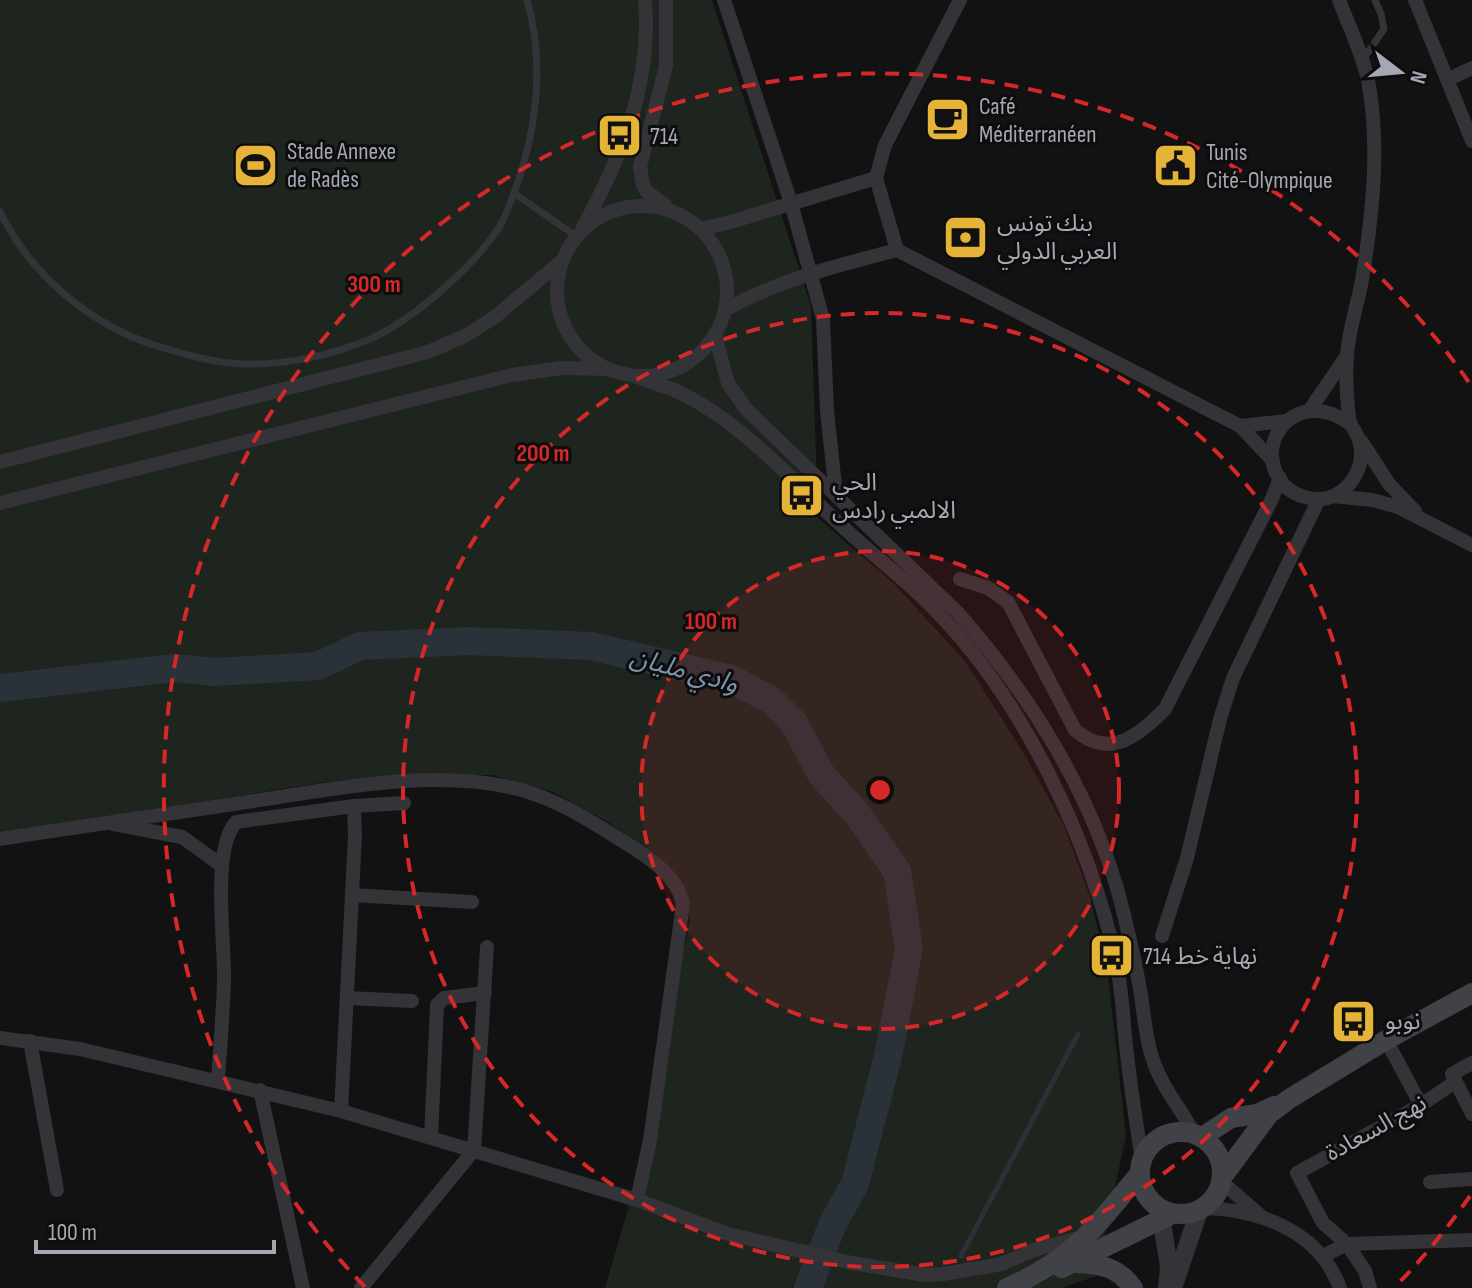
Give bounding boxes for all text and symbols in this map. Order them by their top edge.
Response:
north arrow [1360,32,1440,112]
text: N [1403,68,1432,86]
place label: Café Méditerranéen [979,92,1097,149]
cafe icon: Café Méditerranéen [924,96,972,144]
bus stop icon: 714 [595,112,643,160]
place label: 714 [650,122,678,151]
place label: Stade Annexe de Radès [287,137,396,194]
place label: Tunis Cité-Olympique [1206,138,1333,195]
sports icon: Stade Annexe de Radès [232,141,280,189]
public building icon: Tunis Cité-Olympique [1151,142,1199,190]
place label: بنك تونس العربي الدولي [997,209,1118,269]
bank icon: بنك تونس العربي الدولي [942,213,990,261]
text: 300 m [347,270,401,299]
text: 200 m [516,439,570,468]
place label: الحي الالمبي رادس [832,468,956,528]
bus stop icon: الحي الالمبي رادس [777,472,825,520]
text: 100 m [685,607,737,636]
water label: وادي مليان [626,642,742,703]
centre of rings [866,776,894,804]
bus stop icon: نهاية خط 714 [1088,932,1136,980]
place label: نهاية خط 714 [1143,942,1257,971]
bus stop icon: نوبو [1330,997,1378,1045]
place label: نوبو [1385,1007,1421,1036]
street label: نهج السعادة [1320,1088,1433,1169]
scale bar [36,1204,274,1254]
text: 100 m [48,1218,97,1247]

